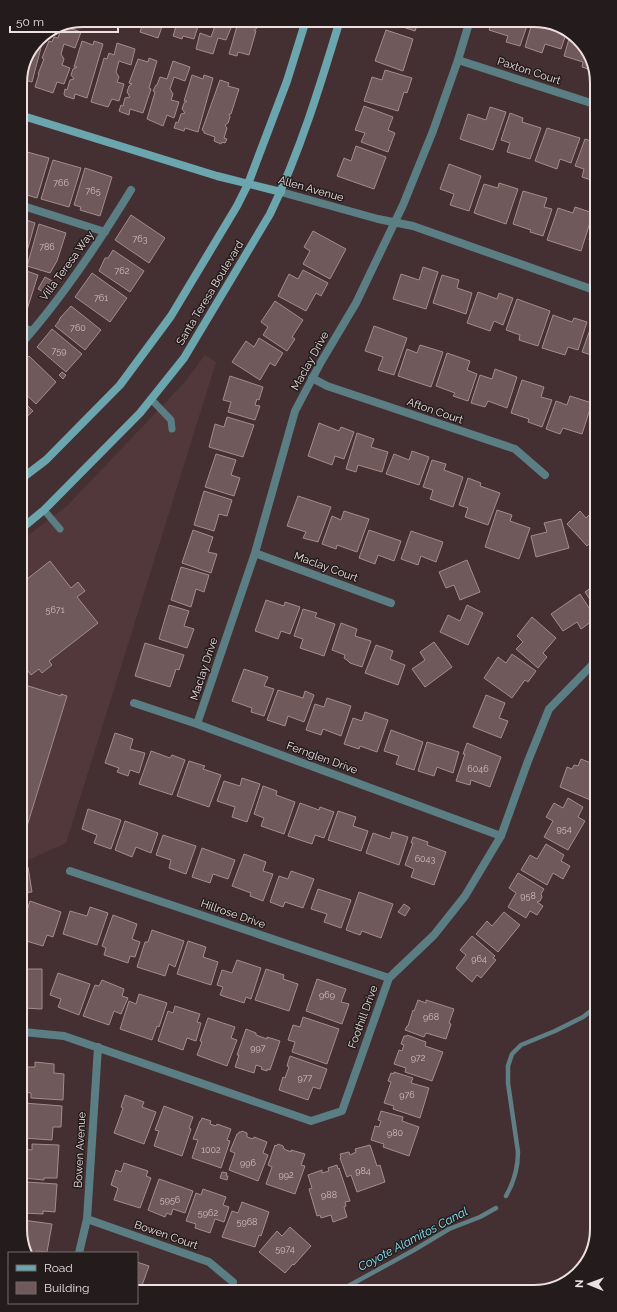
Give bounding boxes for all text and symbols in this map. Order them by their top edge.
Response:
scale bar [10,8,118,34]
text: 50 m [16,15,44,29]
street label: Paxton Court [496,55,563,87]
street label: Allen Avenue [277,173,346,205]
house number: 766 [53,178,69,188]
house number: 765 [85,186,101,196]
street label: Villa Teresa Way [37,229,97,303]
house number: 763 [132,234,148,244]
street label: Santa Teresa Boulevard [174,238,246,348]
house number: 786 [39,242,55,252]
house number: 762 [115,266,130,276]
house number: 761 [94,293,108,303]
house number: 760 [70,323,86,333]
street label: Maclay Drive [289,329,332,393]
house number: 759 [52,346,66,356]
street label: Afton Court [405,395,465,427]
street label: Maclay Court [292,549,360,585]
house number: 5671 [46,605,65,615]
street label: Maclay Drive [188,635,220,702]
street label: Fernglen Drive [285,739,360,777]
house number: 6046 [467,764,489,774]
house number: 954 [556,824,572,834]
house number: 6043 [415,854,436,864]
house number: 958 [520,891,536,901]
street label: Hillrose Drive [199,897,268,931]
house number: 964 [471,954,487,964]
street label: Foothill Drive [346,983,381,1050]
house number: 969 [319,990,335,1000]
house number: 968 [423,1012,439,1022]
house number: 997 [250,1043,266,1053]
house number: 972 [411,1053,426,1063]
house number: 977 [298,1073,313,1083]
house number: 976 [399,1090,415,1100]
street label: Bowen Avenue [72,1111,89,1188]
house number: 980 [387,1128,404,1138]
house number: 1002 [201,1145,221,1155]
house number: 996 [240,1158,257,1168]
house number: 984 [355,1166,371,1176]
house number: 992 [278,1170,294,1180]
house number: 988 [321,1190,337,1200]
house number: 5956 [160,1195,181,1205]
water label: Coyote Alamitos Canal [356,1204,470,1274]
house number: 5962 [198,1208,218,1218]
house number: 5968 [237,1217,257,1227]
street label: Bowen Court [133,1218,200,1252]
house number: 5974 [275,1244,295,1254]
legend [8,1252,138,1304]
text: Road [44,1261,73,1275]
north arrow [569,1264,609,1304]
text: N [573,1280,586,1288]
text: Building [44,1281,90,1295]

